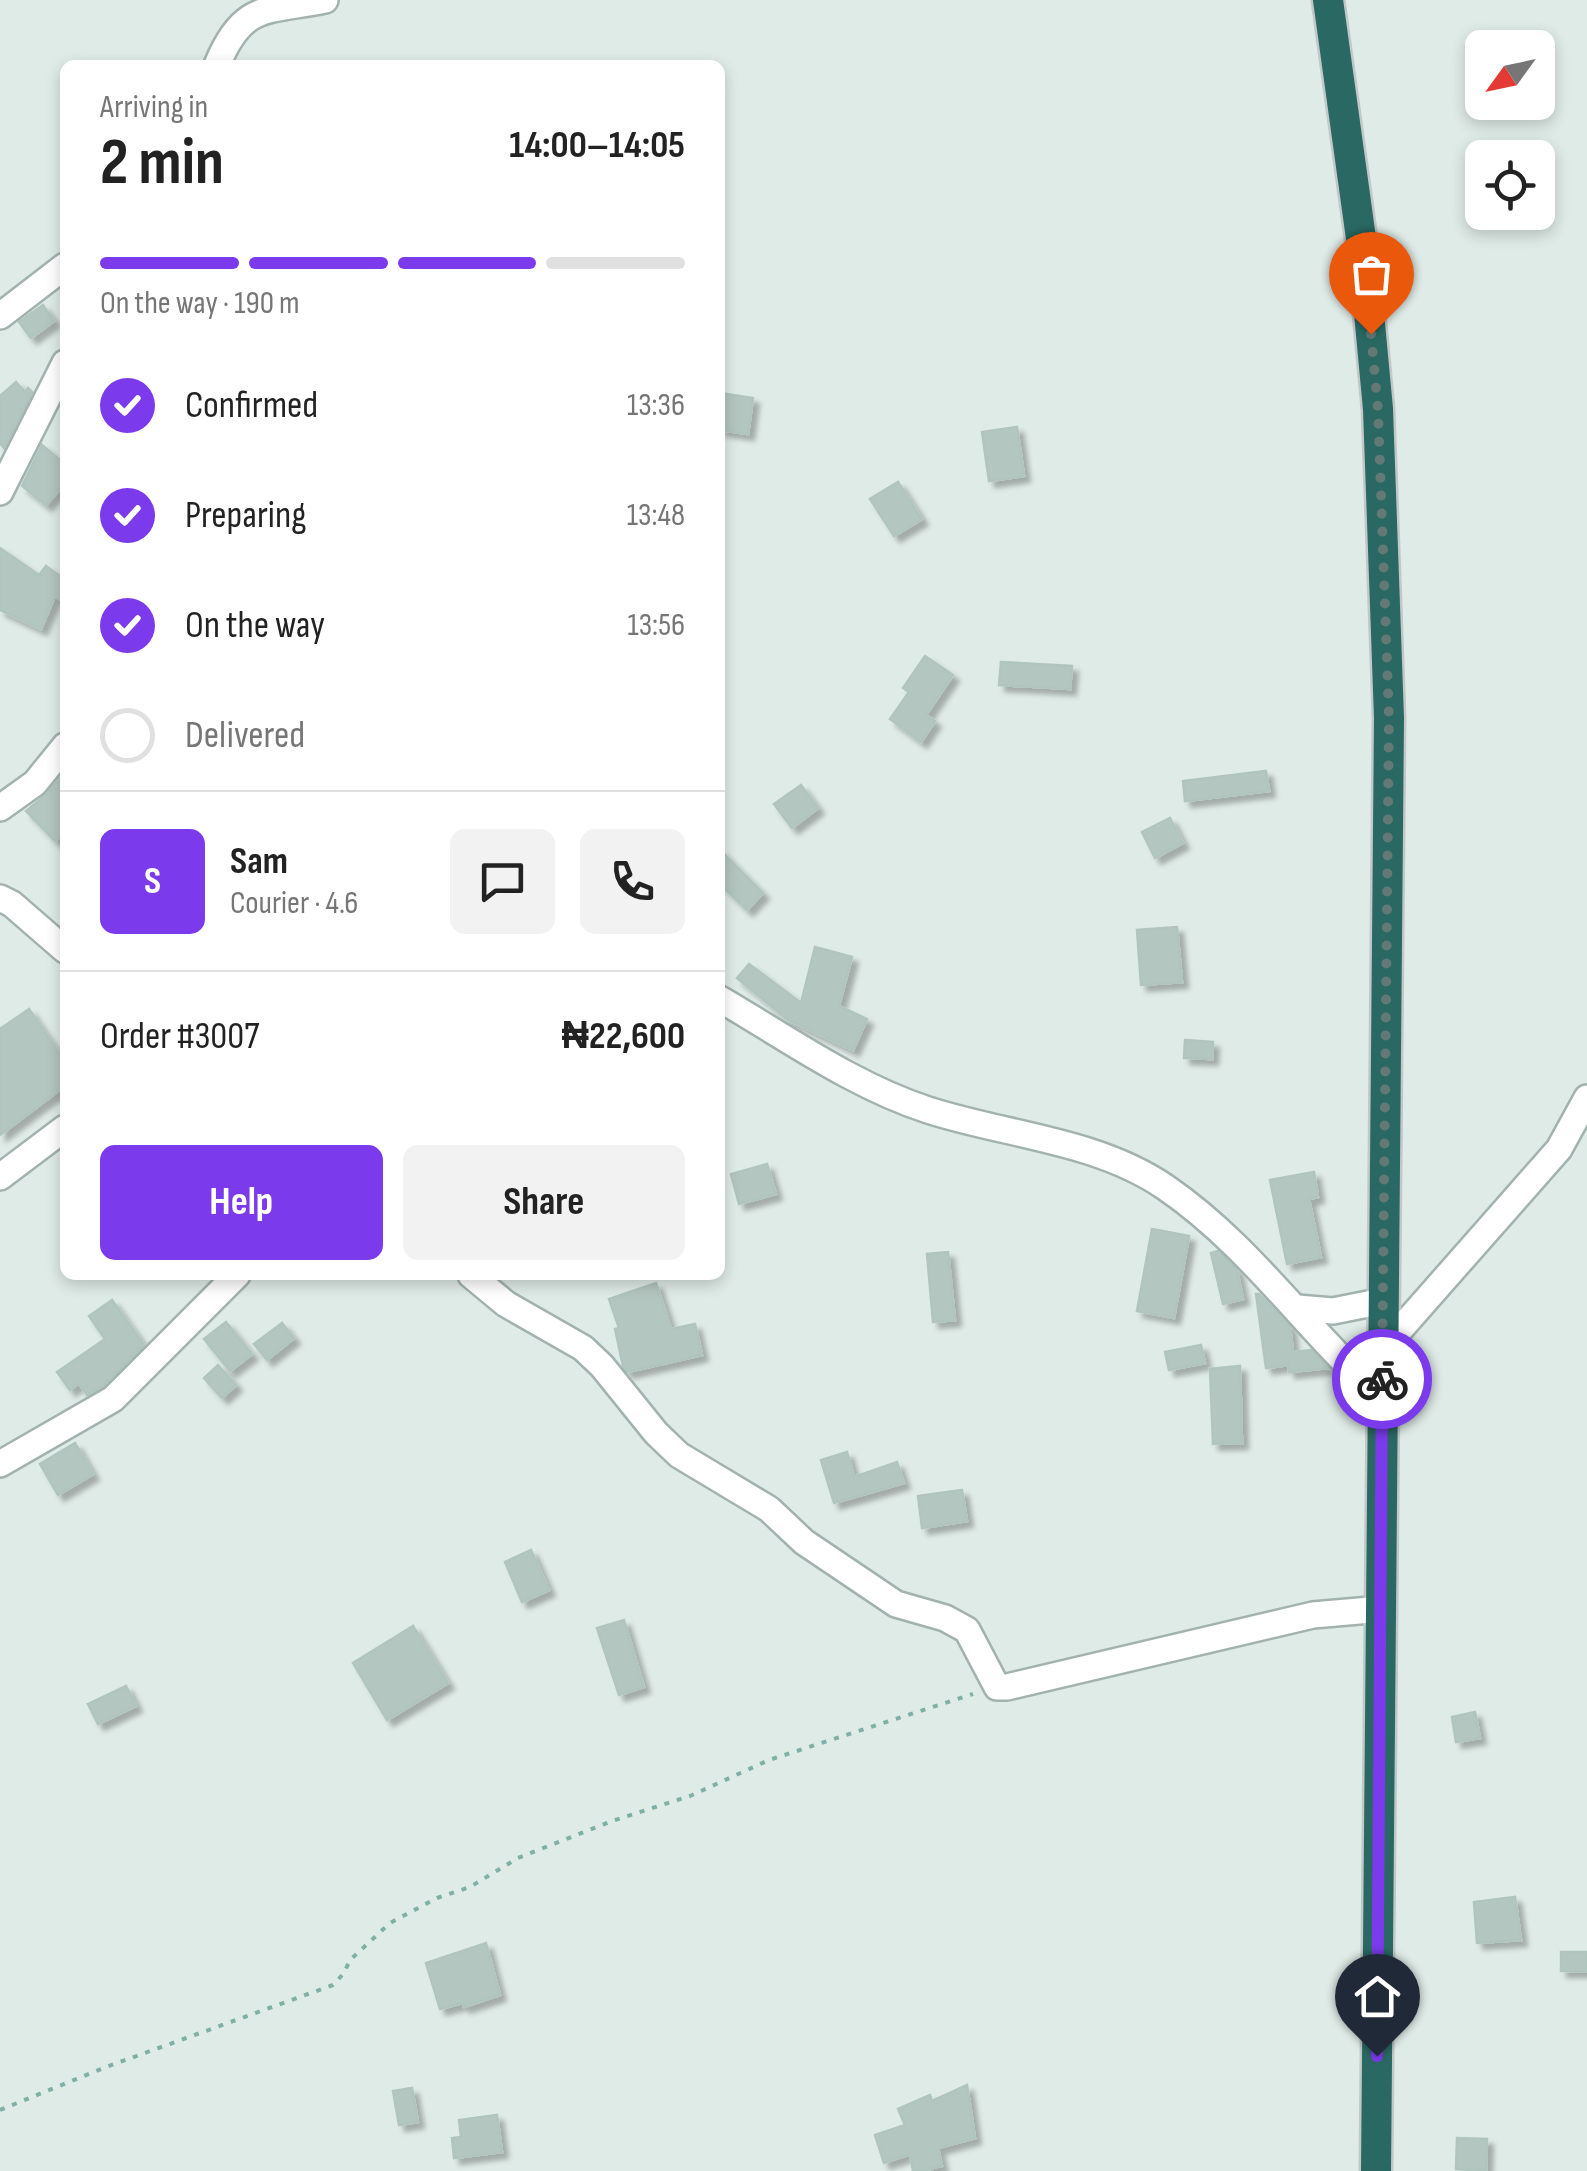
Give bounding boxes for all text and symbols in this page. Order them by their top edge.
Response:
north arrow [1465,30,1555,120]
map controls [1465,30,1555,230]
text: Arriving in [100,88,208,127]
text: 14:00–14:05 [509,123,685,168]
text: 2 min [100,125,224,203]
button: locate [1465,140,1555,230]
pin [1329,232,1414,335]
icon: bag [1344,247,1399,302]
text: On the way · 190 m [100,284,300,323]
icon: check [100,378,155,433]
text: Confirmed [185,383,318,428]
text: 13:36 [627,386,685,425]
icon: check [100,488,155,543]
text: Preparing [185,493,306,538]
text: 13:48 [627,496,685,535]
icon: check [100,598,155,653]
text: On the way [185,603,325,648]
text: 13:56 [627,606,685,645]
text: Delivered [185,713,305,758]
button: chat [450,829,555,934]
button: phone [580,829,685,934]
text: Sam [230,839,288,884]
text: S [144,859,161,904]
text: Courier · 4.6 [230,884,358,923]
text: Order #3007 [100,1014,259,1059]
text: ₦22,600 [562,1014,685,1059]
button: Help [100,1145,383,1260]
button: Share [403,1145,685,1260]
courier [1332,1329,1432,1429]
icon: bike [1355,1352,1410,1407]
pin [1335,1954,1420,2057]
icon: home [1350,1969,1405,2024]

